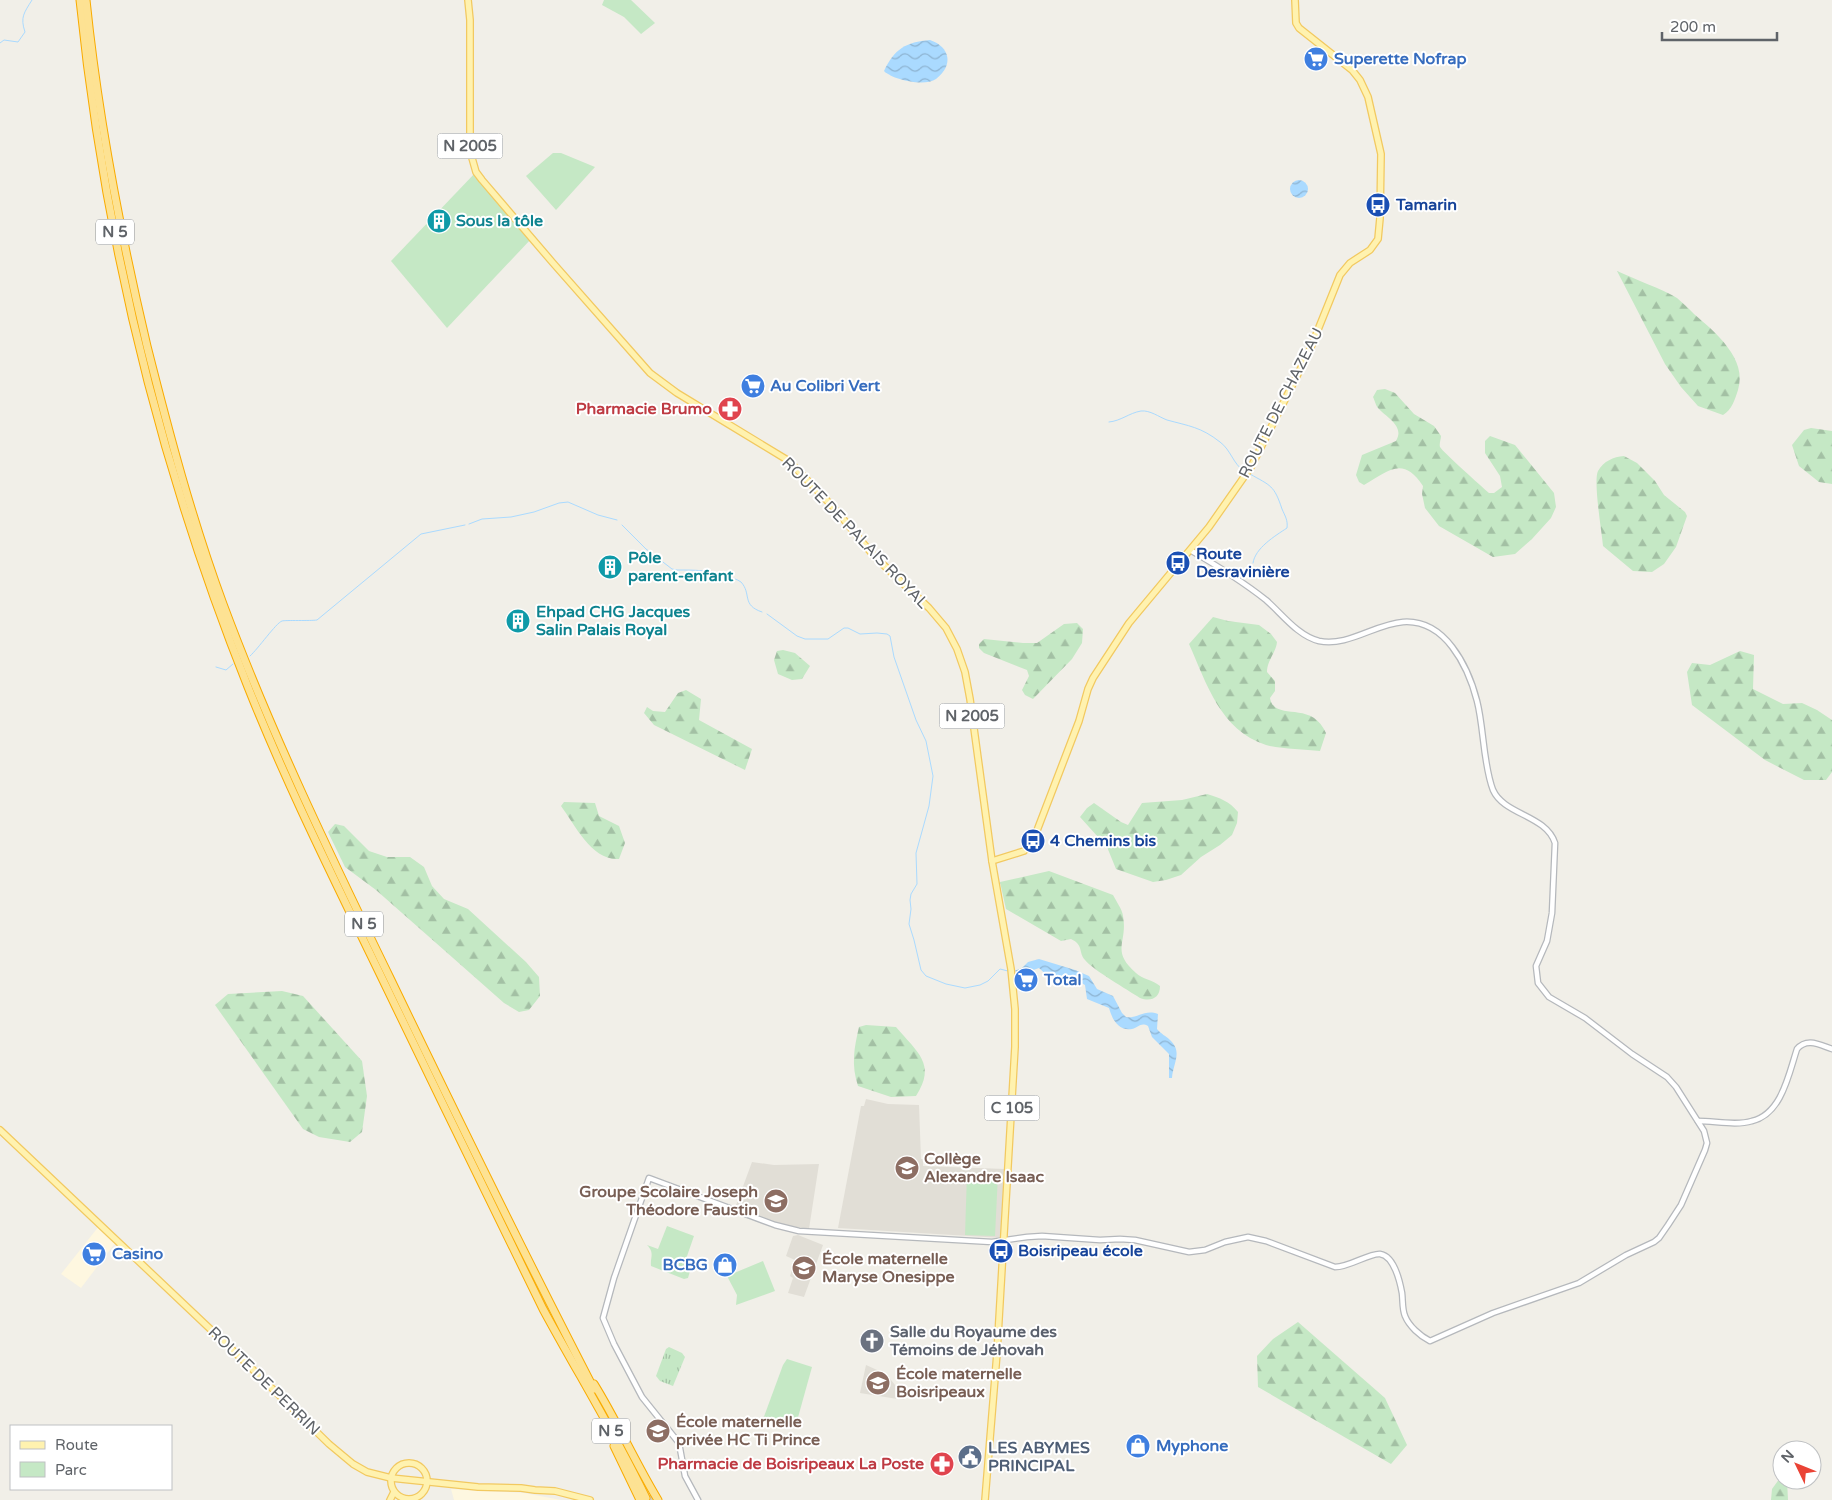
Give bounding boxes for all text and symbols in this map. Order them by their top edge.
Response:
scale bar [1662,10,1777,42]
text: 200 m [1670,18,1716,36]
supermarket icon: Superette Nofrap [1303,46,1329,72]
place label: Superette Nofrap [1334,49,1466,69]
road number: N 2005 [438,134,502,158]
bus stop icon: Tamarin [1365,192,1391,218]
place label: Tamarin [1395,195,1457,215]
building icon: Sous la tôle [426,208,452,234]
place label: Sous la tôle [456,211,543,231]
road number: N 5 [96,220,134,244]
street label: ROUTE DE CHAZEAU [1234,324,1328,482]
supermarket icon: Au Colibri Vert [740,373,766,399]
place label: Au Colibri Vert [770,376,881,396]
pharmacy icon: Pharmacie Brumo [717,396,743,422]
place label: Pharmacie Brumo [576,399,712,419]
street label: ROUTE DE PALAIS ROYAL [777,453,933,613]
place label: Route Desravinière [1196,544,1290,582]
place label: Pôle parent-enfant [628,548,734,586]
bus stop icon: Route Desravinière [1165,550,1191,576]
building icon: Pôle parent-enfant [597,554,623,580]
place label: Ehpad CHG Jacques Salin Palais Royal [536,602,691,640]
building icon: Ehpad CHG Jacques Salin Palais Royal [505,608,531,634]
road number: N 2005 [940,704,1004,728]
bus stop icon: 4 Chemins bis [1020,828,1046,854]
place label: 4 Chemins bis [1050,831,1156,851]
road number: N 5 [345,912,383,936]
supermarket icon: Total [1013,967,1039,993]
place label: Total [1043,970,1081,990]
road number: C 105 [984,1096,1040,1120]
place label: Collège Alexandre Isaac [924,1149,1044,1187]
school or university icon: Collège Alexandre Isaac [894,1155,920,1181]
place label: Groupe Scolaire Joseph Théodore Faustin [579,1182,758,1220]
school or university icon: Groupe Scolaire Joseph Théodore Faustin [763,1188,789,1214]
bus stop icon: Boisripeau école [988,1238,1014,1264]
supermarket icon: Casino [81,1241,107,1267]
place label: Boisripeau école [1018,1241,1143,1261]
place label: Casino [112,1244,164,1264]
place label: École maternelle Maryse Onesippe [822,1249,955,1287]
shop icon: BCBG [712,1252,738,1278]
place label: BCBG [663,1255,708,1275]
school or university icon: École maternelle Maryse Onesippe [791,1255,817,1281]
street label: ROUTE DE PERRIN [204,1322,324,1440]
place label: Salle du Royaume des Témoins de Jéhovah [889,1322,1057,1360]
church icon: Salle du Royaume des Témoins de Jéhovah [859,1328,885,1354]
place label: École maternelle Boisripeaux [896,1364,1022,1402]
school or university icon: École maternelle Boisripeaux [865,1370,891,1396]
place label: École maternelle privée HC Ti Prince [676,1412,820,1450]
road number: N 5 [592,1418,630,1444]
school or university icon: École maternelle privée HC Ti Prince [645,1418,671,1444]
legend [10,1425,172,1490]
shop icon: Myphone [1125,1433,1151,1459]
text: Route [55,1436,98,1454]
place label: Myphone [1156,1436,1228,1456]
place label: LES ABYMES PRINCIPAL [988,1438,1090,1476]
north arrow [1772,1440,1822,1490]
public building icon: LES ABYMES PRINCIPAL [957,1444,983,1470]
text: N [1778,1447,1798,1466]
pharmacy icon: Pharmacie de Boisripeaux La Poste [929,1451,955,1477]
place label: Pharmacie de Boisripeaux La Poste [658,1454,924,1474]
text: Parc [55,1461,87,1479]

